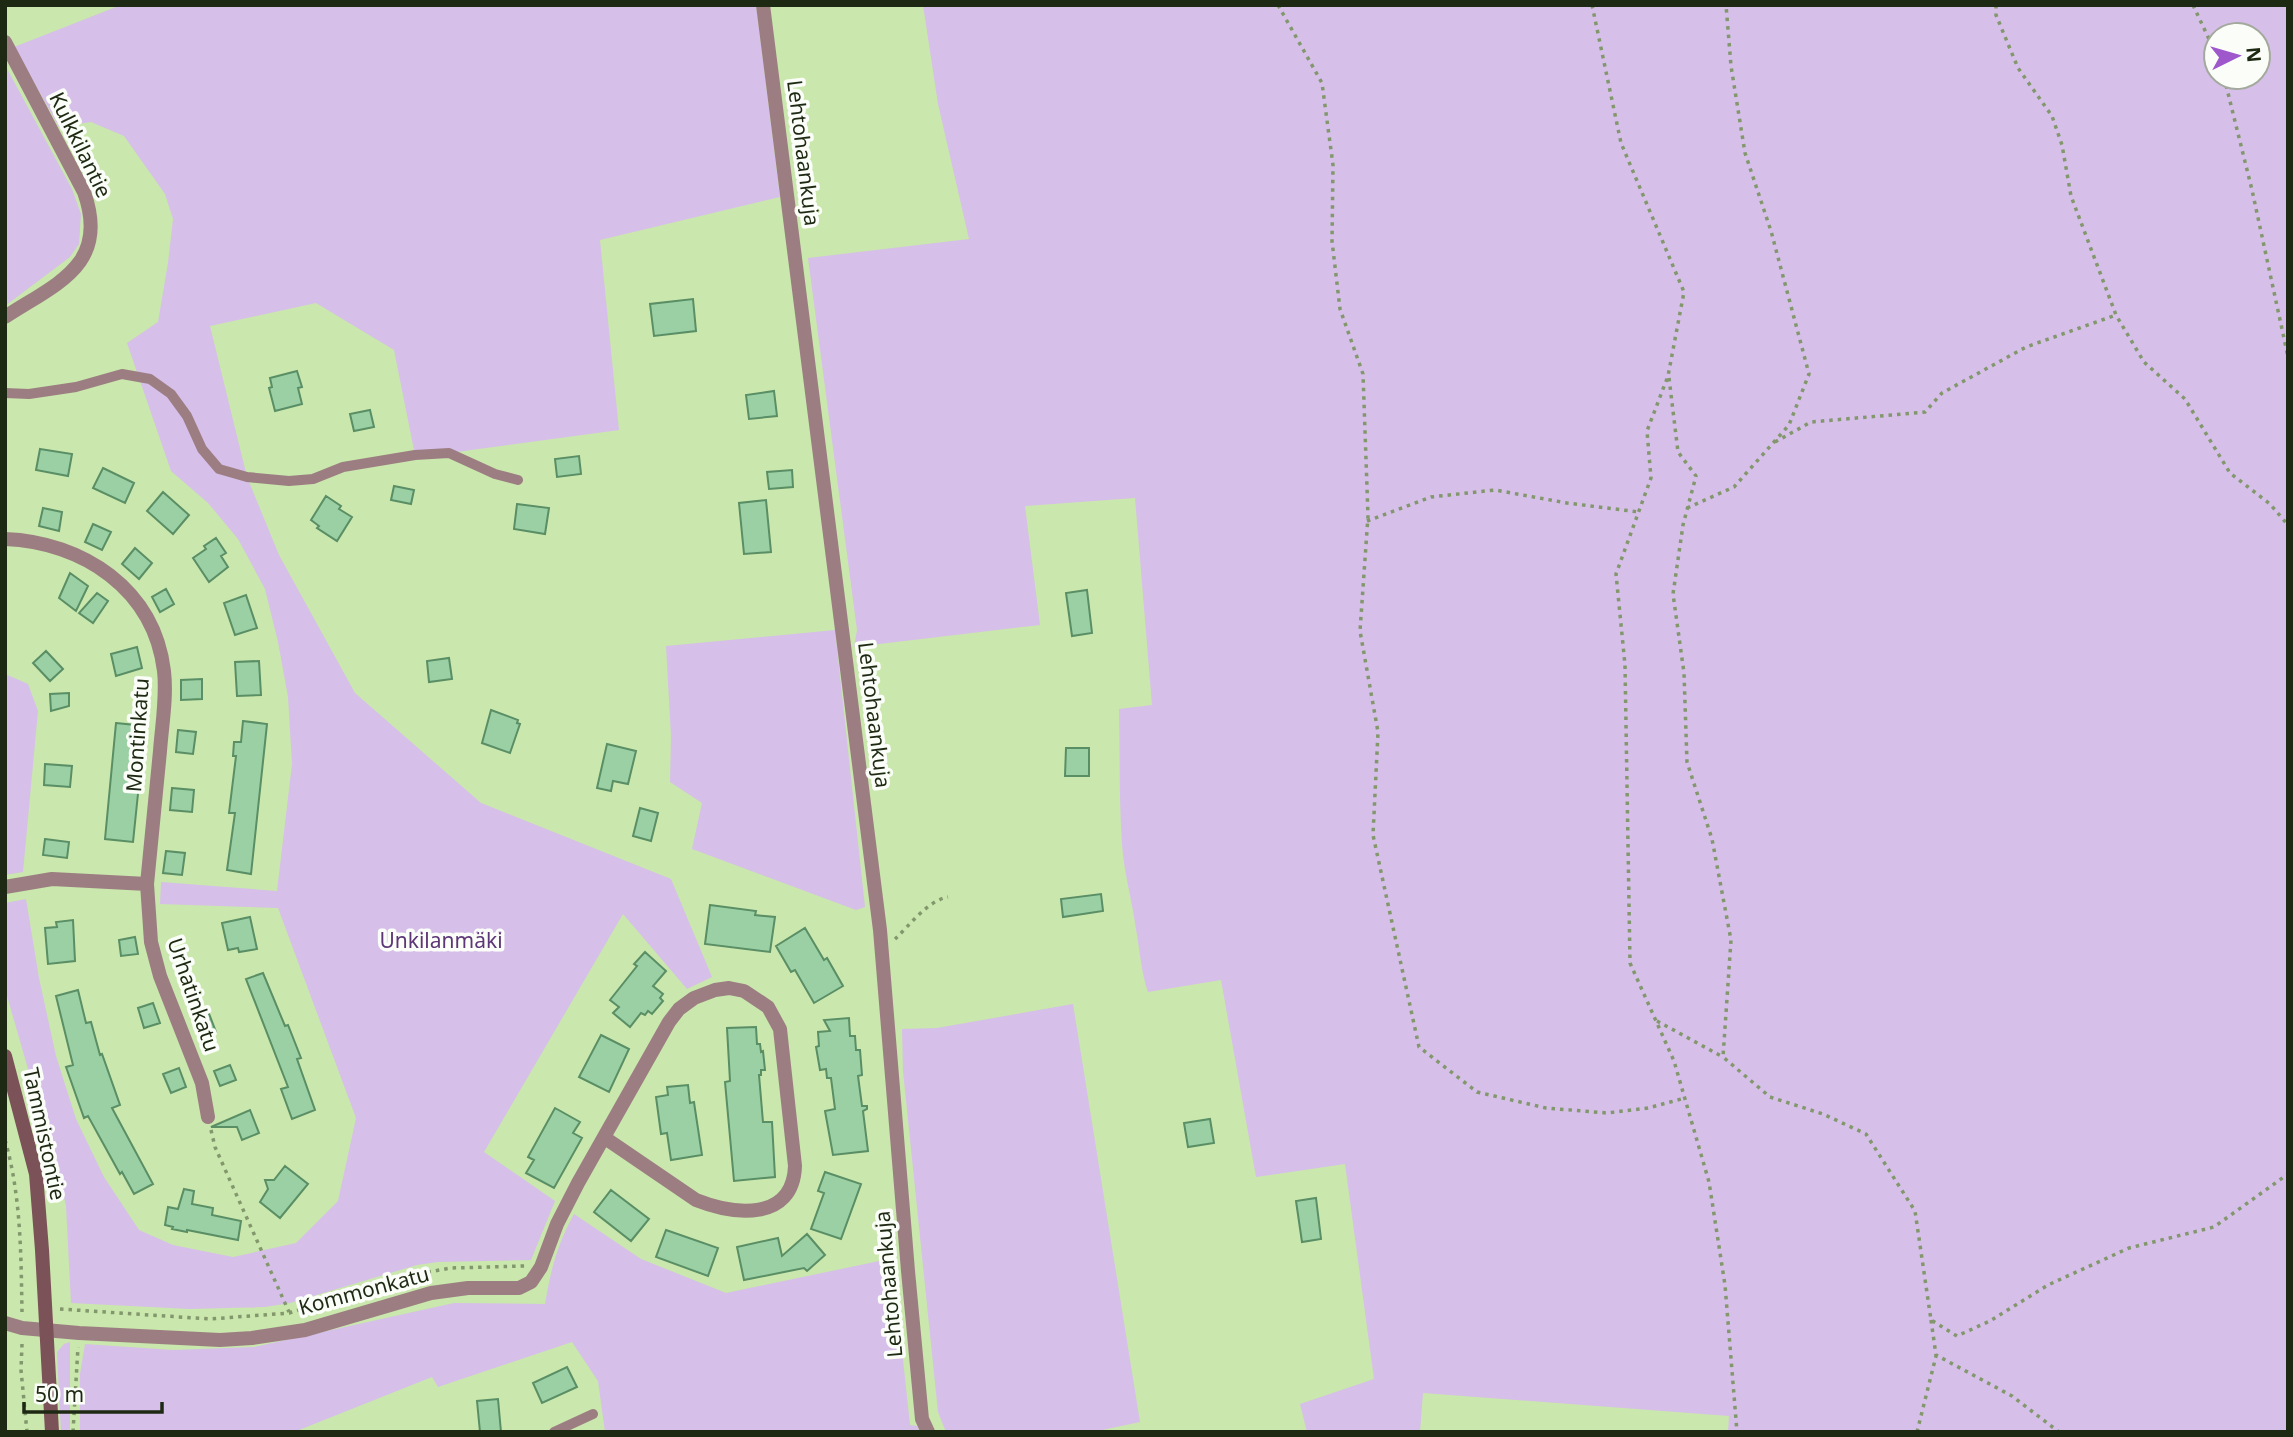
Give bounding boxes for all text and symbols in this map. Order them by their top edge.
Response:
north arrow [2202,21,2272,91]
text: N [2240,46,2268,63]
street label: Lehtohaankuja [781,78,827,228]
street label: Kulkkilantie [43,87,119,202]
street label: Lehtohaankuja [852,640,898,790]
street label: Montinkatu [119,677,155,793]
park label: Unkilanmäki [379,926,503,954]
street label: Urhatinkatu [161,934,226,1055]
street label: Tammistontie [17,1065,73,1203]
street label: Lehtohaankuja [868,1210,908,1359]
street label: Kommonkatu [295,1259,432,1321]
scale bar [24,1370,163,1414]
text: 50 m [35,1380,84,1408]

